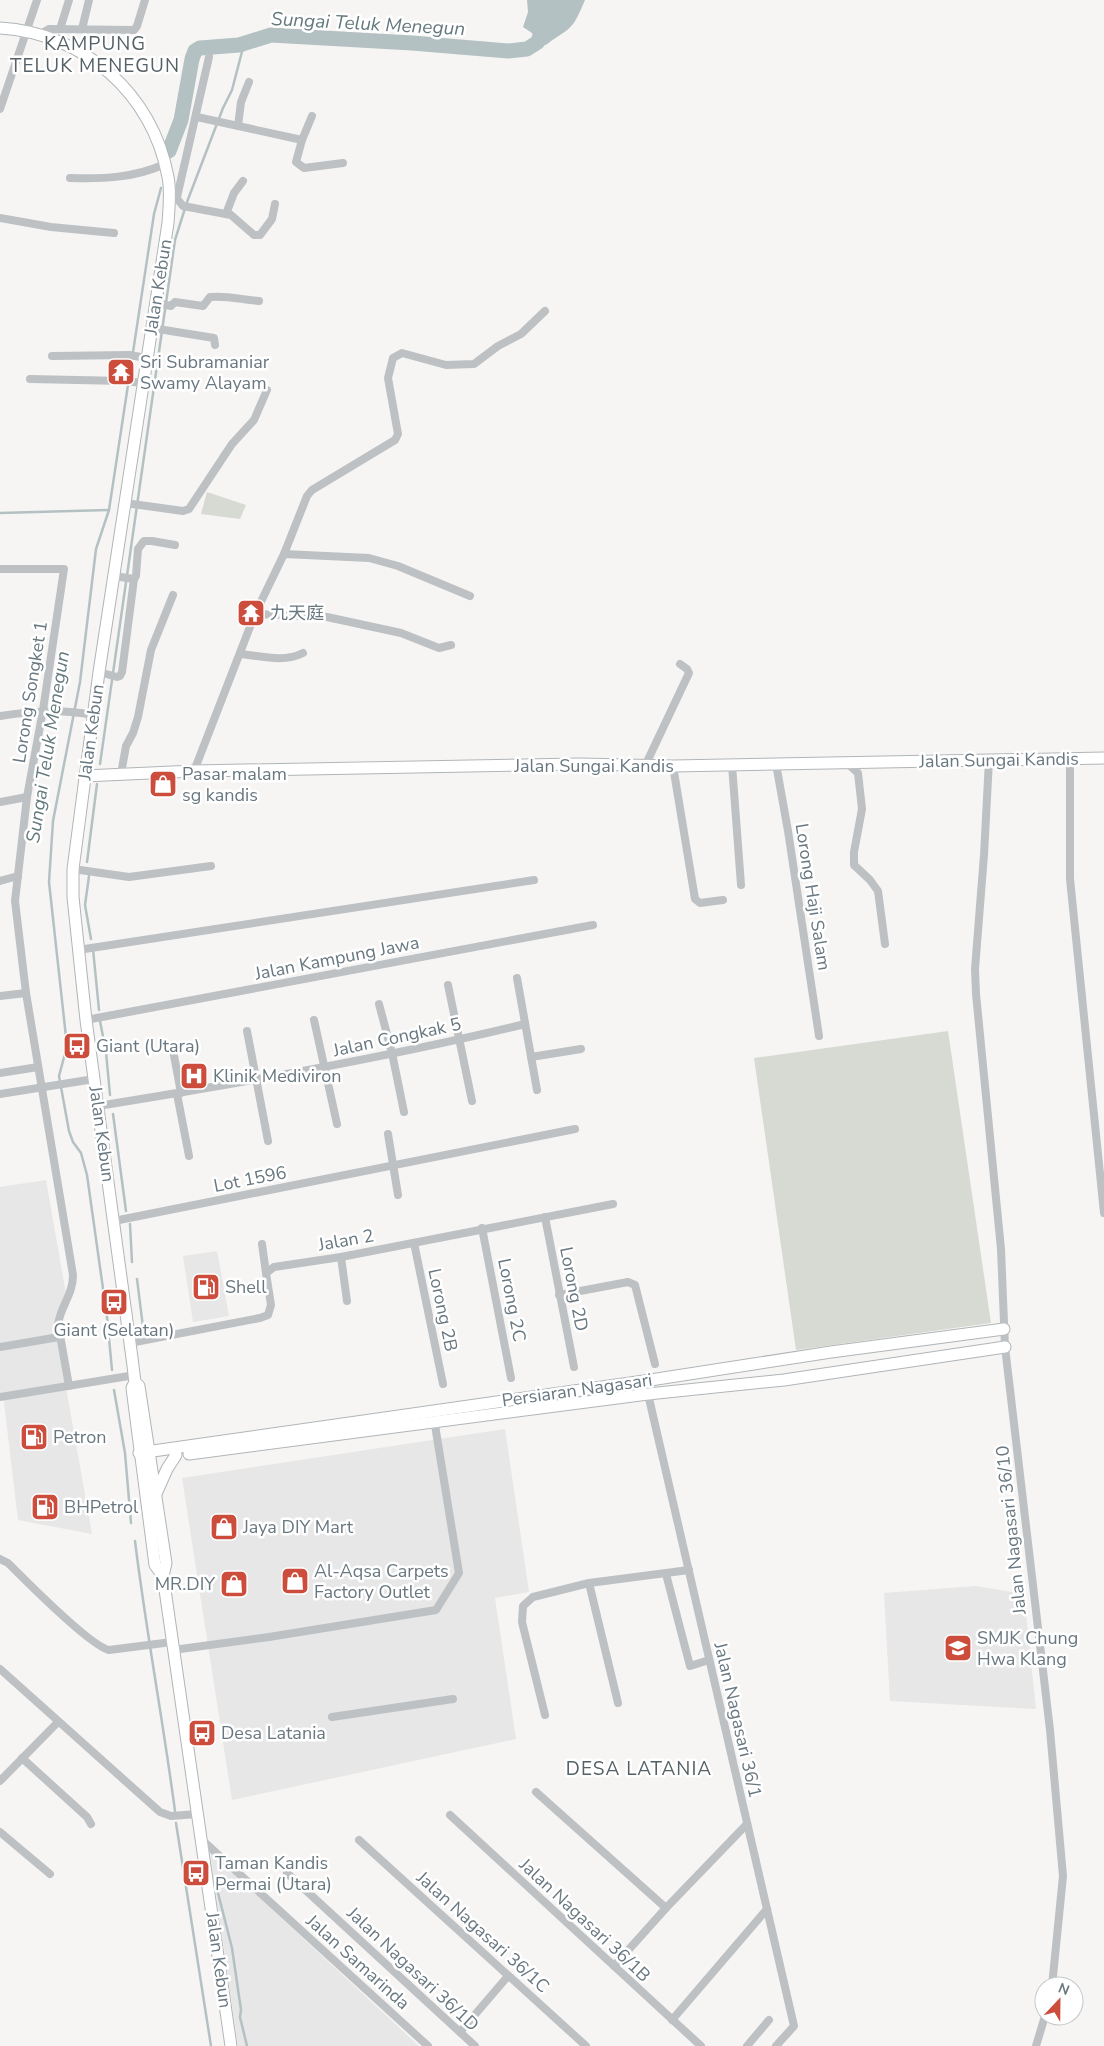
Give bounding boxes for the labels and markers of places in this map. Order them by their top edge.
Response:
place label: Sri Subramaniar Swamy Alayam [140,350,270,395]
temple icon: Sri Subramaniar Swamy Alayam [106,357,136,387]
temple icon: 九天庭 [236,598,266,628]
place label: 九天庭 [270,601,324,625]
place label: Pasar malam sg kandis [182,762,287,807]
shop icon: Pasar malam sg kandis [148,769,178,799]
bus stop icon: Giant (Utara) [62,1031,92,1061]
place label: Giant (Utara) [96,1034,200,1058]
hospital icon: Klinik Mediviron [179,1061,209,1091]
place label: Klinik Mediviron [213,1064,341,1088]
fuel station icon: Shell [191,1272,221,1302]
place label: Shell [225,1275,267,1299]
bus stop icon: Giant (Selatan) [99,1287,129,1317]
place label: Giant (Selatan) [54,1318,174,1342]
fuel station icon: Petron [19,1422,49,1452]
place label: Petron [53,1425,106,1449]
fuel station icon: BHPetrol [30,1492,60,1522]
place label: BHPetrol [64,1495,139,1519]
shop icon: Jaya DIY Mart [209,1512,239,1542]
place label: Jaya DIY Mart [242,1515,354,1539]
place label: Al-Aqsa Carpets Factory Outlet [314,1559,449,1604]
shop icon: Al-Aqsa Carpets Factory Outlet [280,1566,310,1596]
shop icon: MR.DIY [219,1569,249,1599]
place label: MR.DIY [155,1572,215,1596]
place label: SMJK Chung Hwa Klang [977,1626,1078,1671]
school or university icon: SMJK Chung Hwa Klang [943,1633,973,1663]
bus stop icon: Desa Latania [187,1718,217,1748]
place label: Desa Latania [221,1721,326,1745]
place label: Taman Kandis Permai (Utara) [215,1851,332,1896]
bus stop icon: Taman Kandis Permai (Utara) [181,1858,211,1888]

